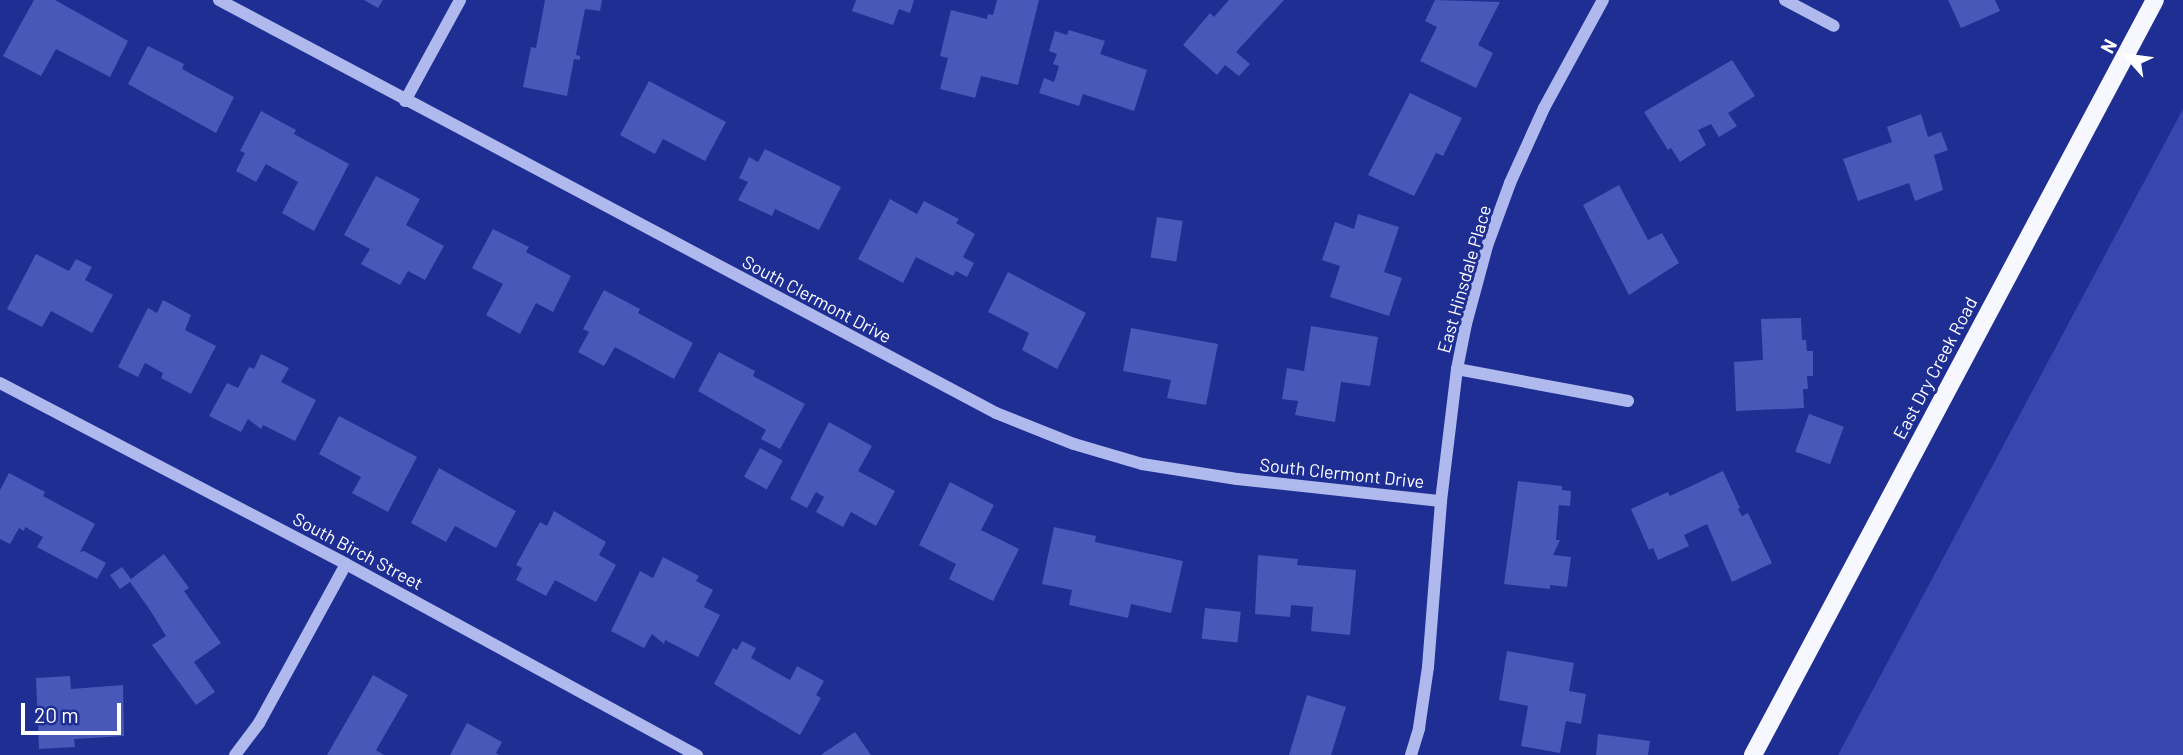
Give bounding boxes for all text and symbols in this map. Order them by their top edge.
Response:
north arrow [2092,21,2162,91]
text: N [2095,35,2121,57]
street label: East Hinsdale Place [1433,203,1495,355]
street label: South Clermont Drive [739,251,895,347]
street label: East Dry Creek Road [1888,293,1982,443]
street label: South Clermont Drive [1259,454,1425,492]
street label: South Birch Street [289,508,427,594]
scale bar [24,688,124,732]
text: 20 m [34,702,79,727]

